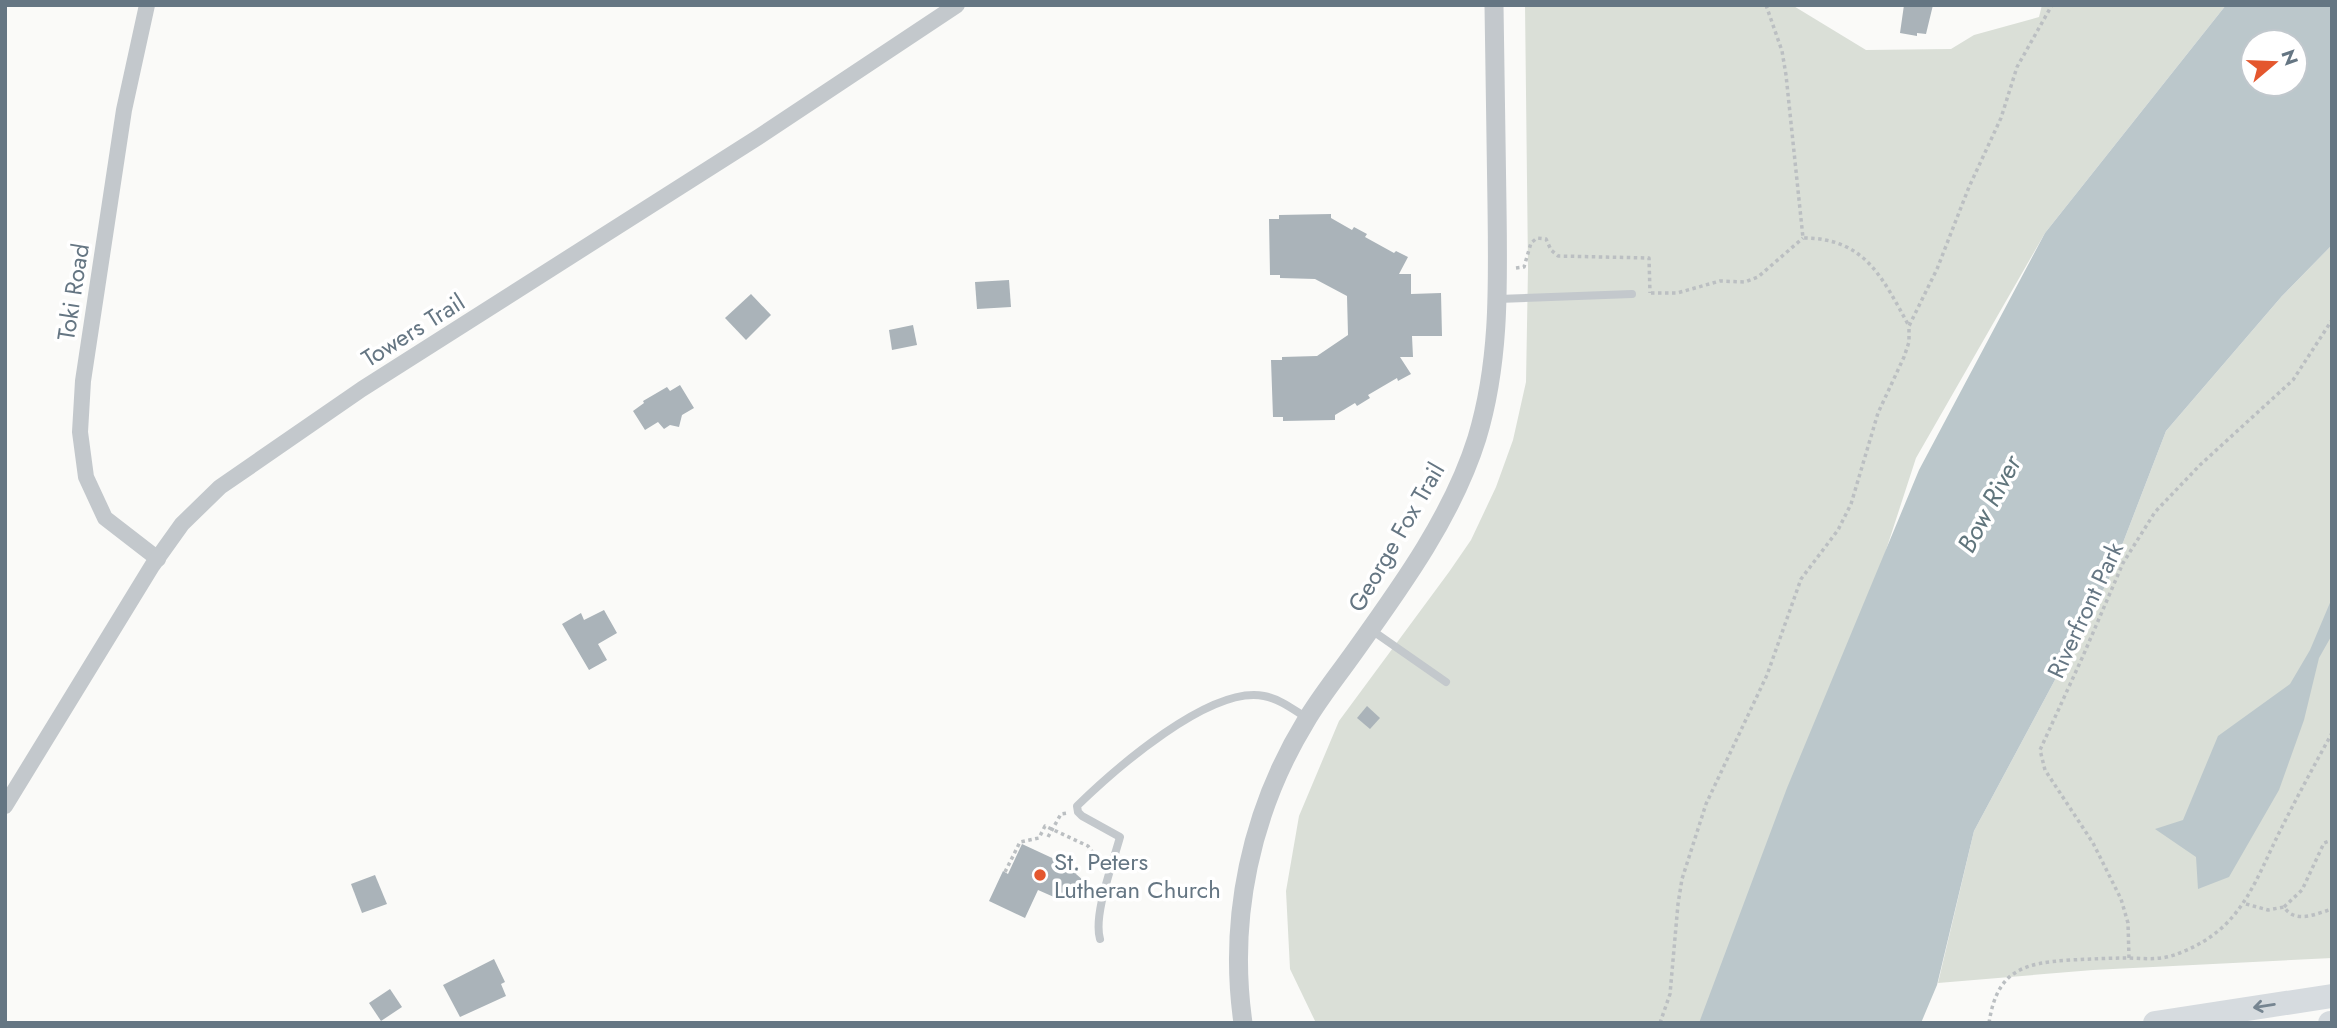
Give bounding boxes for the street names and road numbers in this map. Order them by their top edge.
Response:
street label: Toki Road [48,241,98,343]
street label: Towers Trail [355,284,471,376]
street label: George Fox Trail [1339,456,1453,618]
street label: Riverfront Park [2038,536,2132,684]

